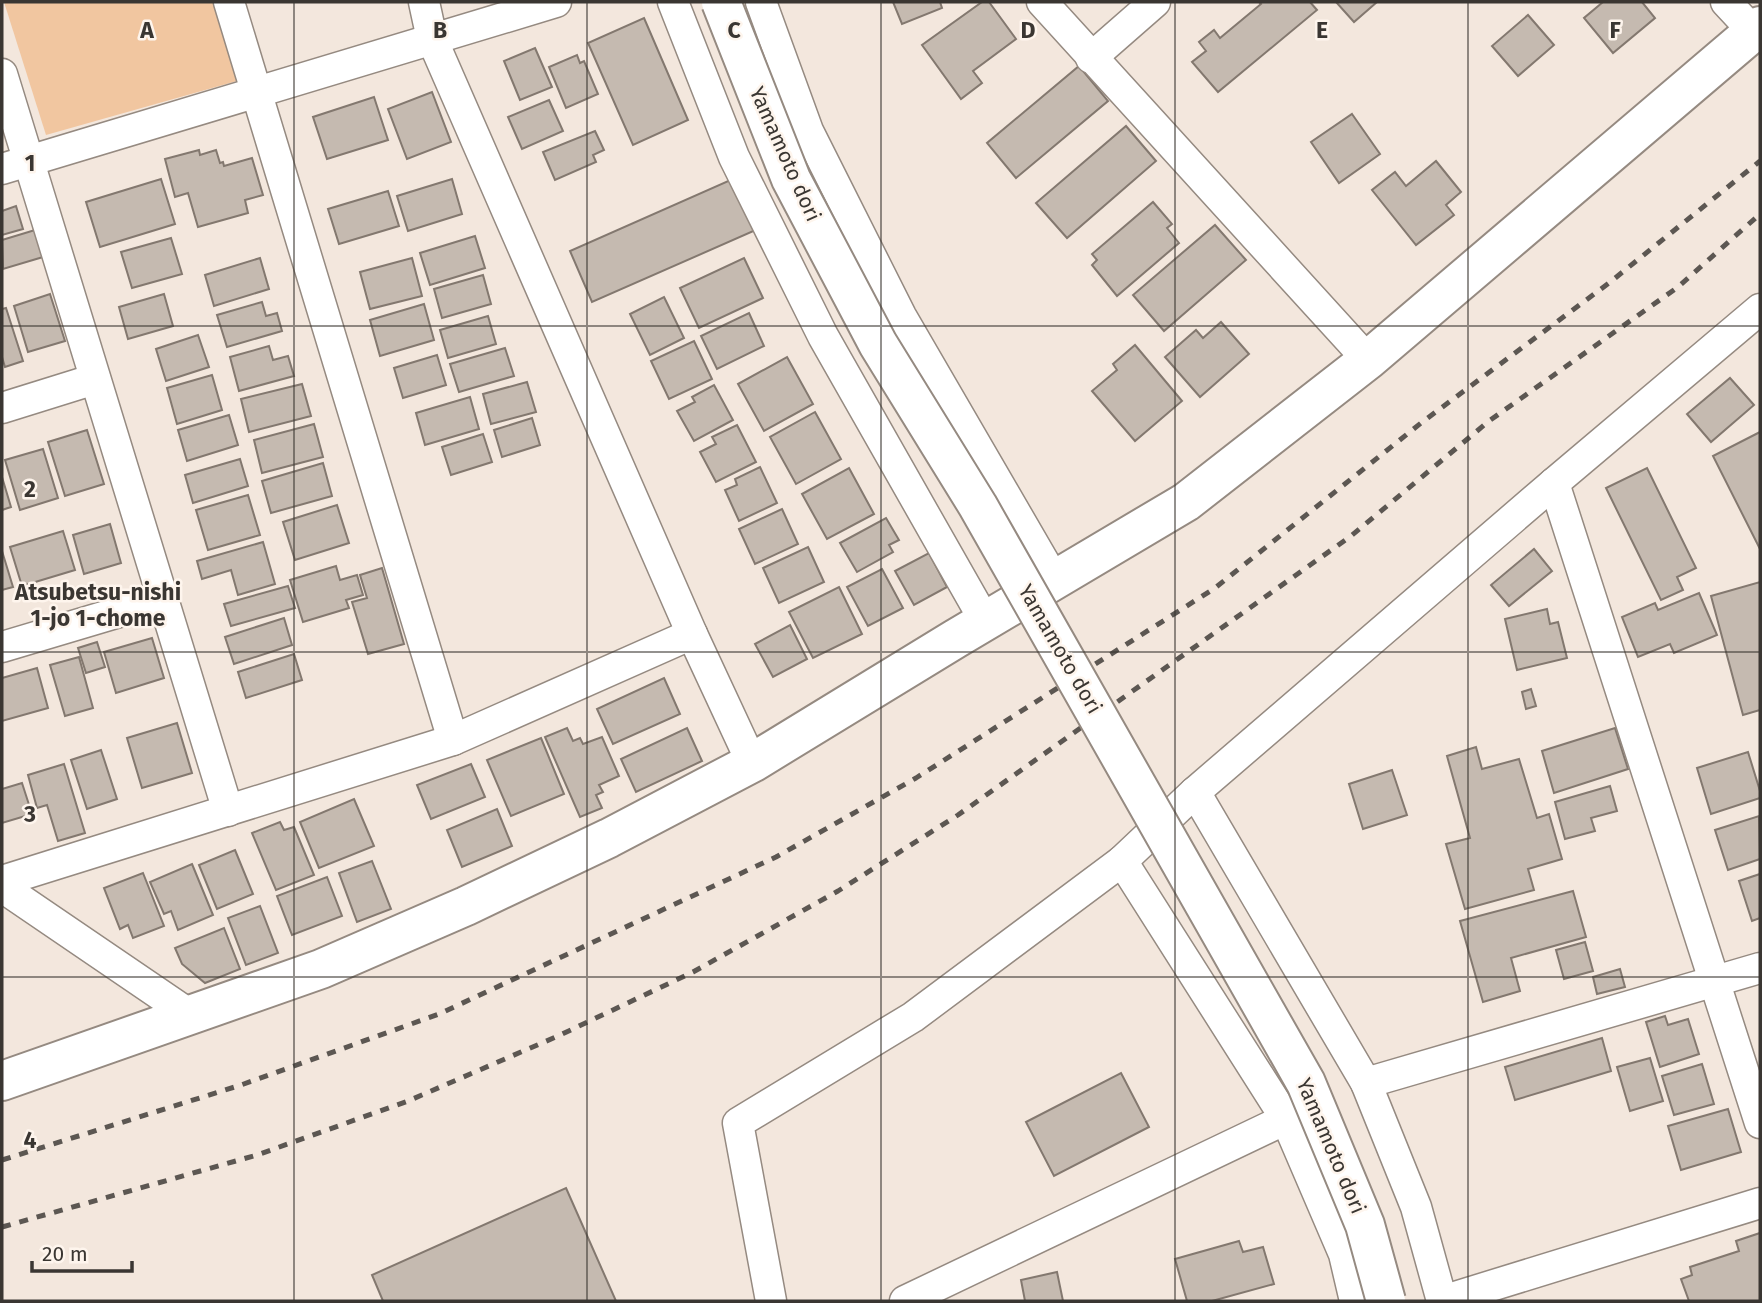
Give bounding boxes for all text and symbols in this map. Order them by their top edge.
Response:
text: A [139,16,154,44]
text: B [433,16,447,44]
text: C [727,16,741,44]
text: D [1021,16,1036,44]
text: E [1316,16,1328,44]
text: F [1609,16,1621,44]
street label: Yamamoto dori [744,83,826,225]
text: 1 [25,149,35,177]
text: 2 [24,475,36,503]
district label: Atsubetsu-nishi 1-jo 1-chome [14,578,181,632]
street label: Yamamoto dori [1013,580,1107,718]
text: 3 [23,800,36,828]
street label: Yamamoto dori [1291,1074,1371,1218]
text: 4 [24,1126,37,1154]
scale bar [32,1230,131,1274]
text: 20 m [42,1241,88,1267]

